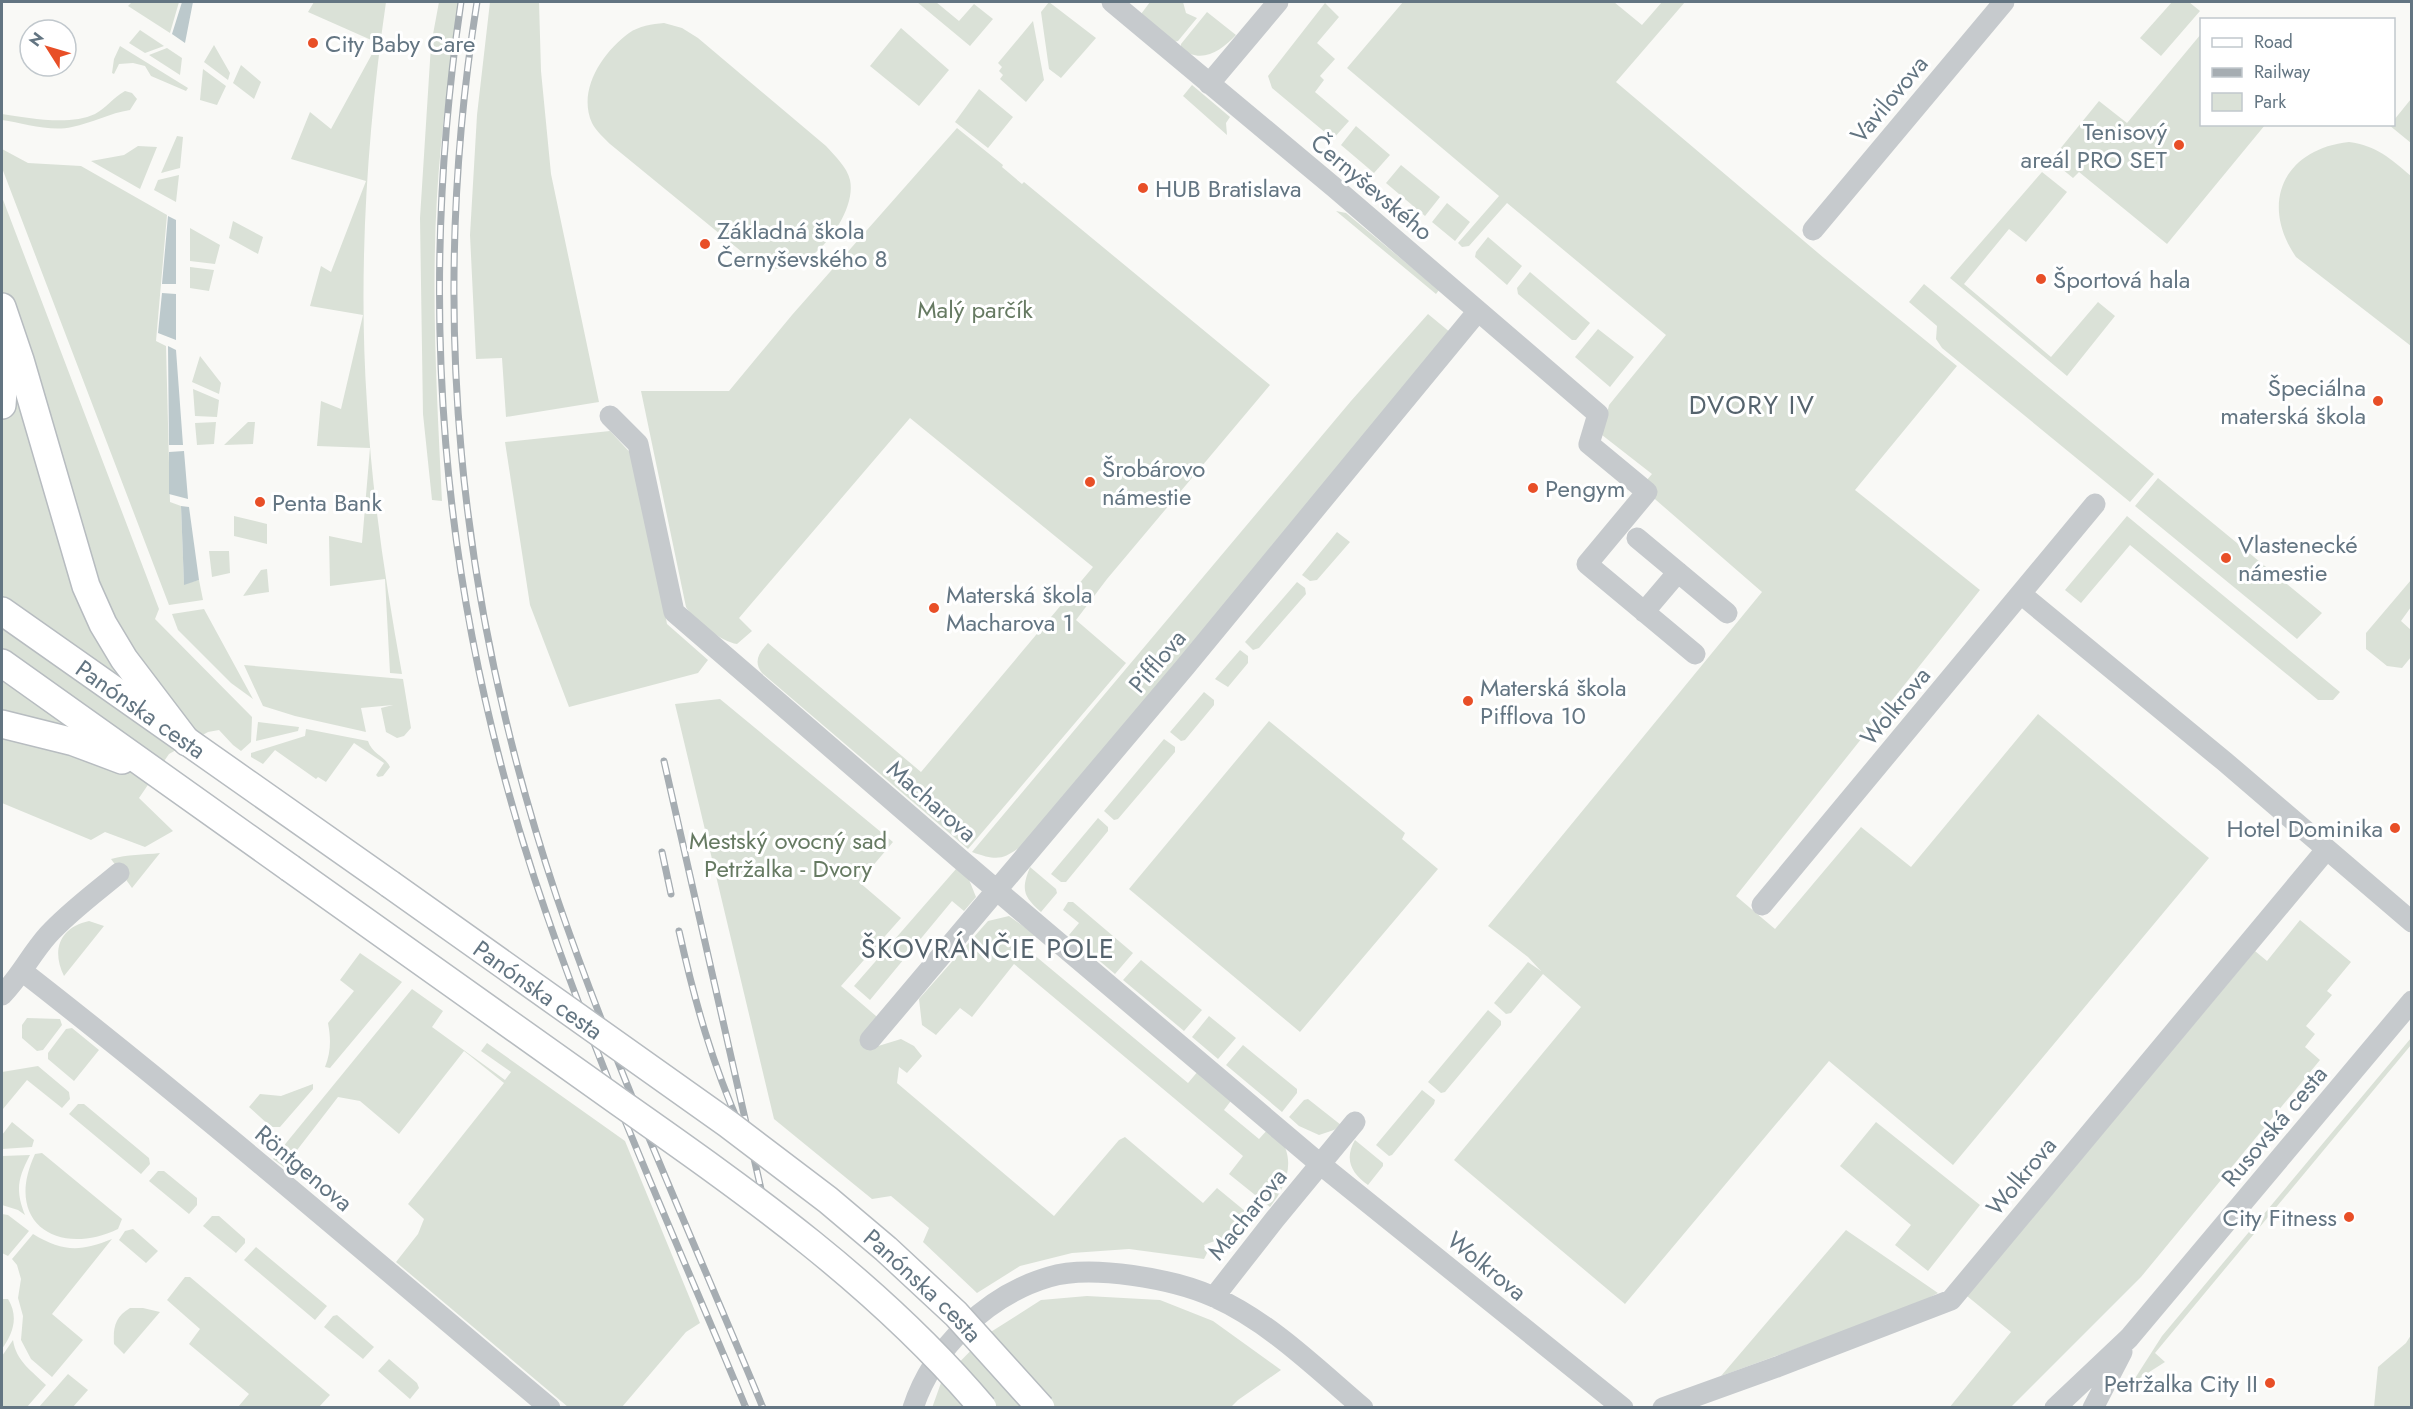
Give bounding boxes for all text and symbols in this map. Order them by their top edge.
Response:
north arrow [18,18,78,78]
legend [2200,18,2395,126]
place label: City Baby Care [325,26,475,61]
text: N [23,27,49,51]
text: Road [2254,29,2293,55]
marker: City Baby Care [306,36,320,50]
street label: Vavilovova [1842,48,1936,150]
text: Railway [2254,59,2310,85]
text: Park [2254,89,2286,115]
place label: Tenisový areál PRO SET [2021,114,2167,177]
street label: Černyševského [1303,125,1441,249]
marker: Tenisový areál PRO SET [2172,138,2186,152]
place label: HUB Bratislava [1155,171,1302,206]
marker: HUB Bratislava [1136,181,1150,195]
place label: Základná škola Černyševského 8 [717,213,888,276]
marker: Základná škola Černyševského 8 [698,237,712,251]
place label: Športová hala [2053,262,2190,297]
marker: Športová hala [2034,272,2048,286]
park label: Malý parčík [917,292,1033,327]
place label: Špeciálna materská škola [2220,370,2366,433]
district label: DVORY IV [1689,386,1815,424]
marker: Špeciálna materská škola [2371,394,2385,408]
place label: Šrobárovo námestie [1102,451,1205,514]
place label: Pengym [1545,471,1625,506]
marker: Šrobárovo námestie [1083,475,1097,489]
marker: Pengym [1526,481,1540,495]
place label: Penta Bank [272,485,382,520]
marker: Penta Bank [253,495,267,509]
place label: Vlastenecké námestie [2238,527,2358,590]
marker: Vlastenecké námestie [2219,551,2233,565]
place label: Materská škola Macharova 1 [946,577,1092,640]
marker: Materská škola Macharova 1 [927,601,941,615]
street label: Pifflova [1120,622,1194,700]
street label: Panónska cesta [69,651,213,767]
street label: Wolkrova [1851,659,1939,753]
place label: Materská škola Pifflova 10 [1480,670,1626,733]
marker: Materská škola Pifflova 10 [1461,694,1475,708]
street label: Macharova [879,752,985,850]
place label: Hotel Dominika [2227,811,2383,846]
marker: Hotel Dominika [2388,821,2402,835]
park label: Mestský ovocný sad Petržalka - Dvory [689,823,887,886]
district label: ŠKOVRÁNČIE POLE [861,929,1115,968]
street label: Panónska cesta [466,931,611,1048]
street label: Rusovská cesta [2213,1058,2335,1194]
street label: Röntgenova [247,1117,361,1219]
street label: Wolkrova [1977,1129,2065,1223]
street label: Macharova [1199,1161,1295,1267]
place label: City Fitness [2222,1200,2337,1235]
marker: City Fitness [2342,1210,2356,1224]
street label: Panónska cesta [856,1220,991,1350]
street label: Wolkrova [1440,1223,1534,1309]
place label: Petržalka City II [2104,1366,2258,1401]
marker: Petržalka City II [2263,1376,2277,1390]

